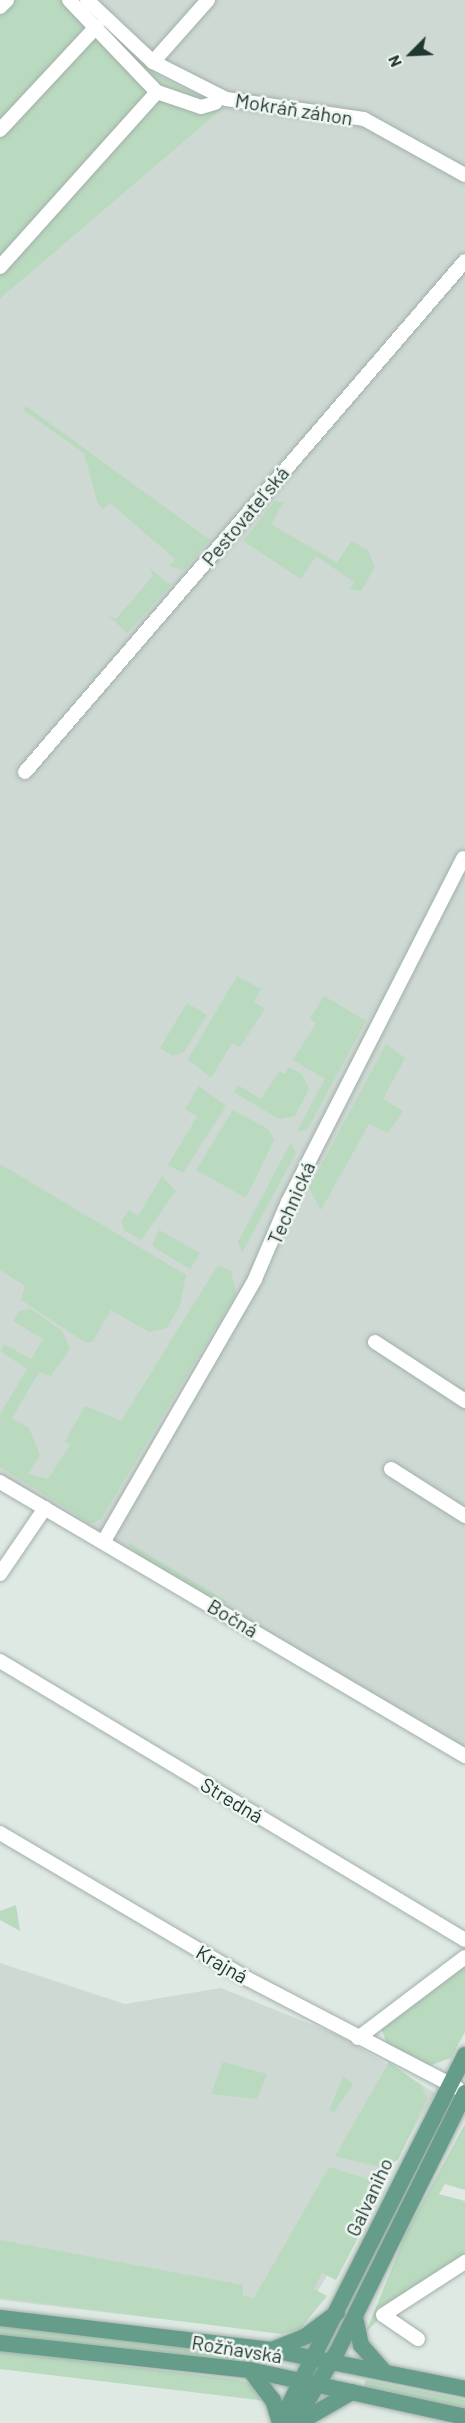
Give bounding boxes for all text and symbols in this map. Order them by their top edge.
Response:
north arrow [381,24,441,84]
text: N [383,53,405,70]
street label: Mokráň záhon [233,88,355,130]
street label: Pestovateľská [196,461,294,571]
street label: Technická [262,1158,320,1248]
street label: Bočná [203,1594,263,1642]
street label: Stredná [196,1772,268,1828]
street label: Krajná [192,1940,252,1988]
street label: Galvaniho [340,2154,398,2240]
street label: Rožňavská [190,2330,284,2368]

